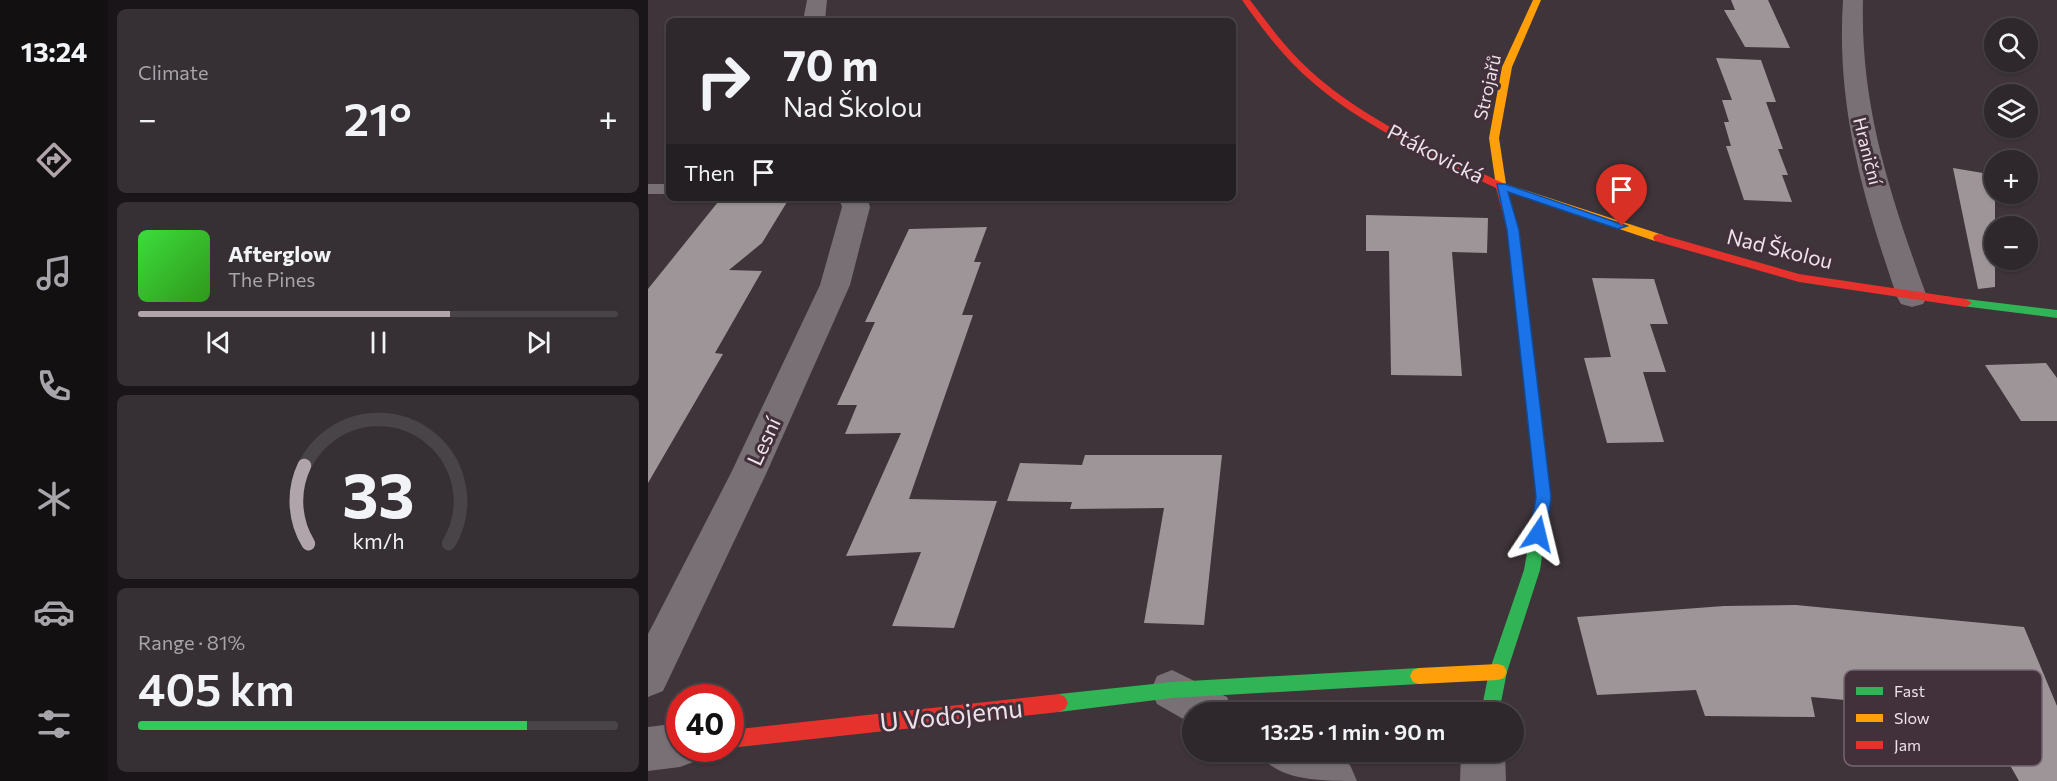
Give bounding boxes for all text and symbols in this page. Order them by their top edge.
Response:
map controls [1984,18,2038,270]
button: search [1984,18,2038,72]
text: 13:24 [21,35,87,68]
text: 70 m [783,38,878,90]
icon: right [684,42,762,120]
street label: Strojařů [1469,52,1505,122]
text: Climate [138,60,208,84]
button: layers [1984,84,2038,138]
text: 21° [344,90,412,145]
text: Nad Školou [783,90,922,123]
text: − [138,97,157,138]
text: + [599,97,618,138]
street label: Hraniční [1849,115,1887,188]
street label: Ptákovická [1384,118,1488,188]
icon: directions [33,139,75,181]
button: + [1984,150,2038,204]
icon: arrive [747,156,780,189]
text: Then [684,159,735,186]
pin [1596,164,1647,226]
icon: arrive [1605,173,1638,206]
button: − [1984,216,2038,270]
street label: Nad Školou [1724,223,1836,273]
text: Afterglow [228,240,331,267]
icon: music [33,252,75,294]
text: The Pines [228,267,315,291]
icon: previous [202,326,235,359]
icon: pause [362,326,395,359]
icon: next [522,326,555,359]
icon: phone [33,365,75,407]
street label: Lesní [741,412,785,469]
text: 33 [342,455,414,531]
icon: climate [33,478,75,520]
position arrow [1506,502,1570,566]
text: km/h [352,527,404,553]
icon: car [33,591,75,633]
text: Range · 81% [138,630,245,654]
text: 405 km [138,660,294,715]
legend [1844,670,2042,766]
text: Fast [1894,681,1925,700]
speed limit sign: 40 [666,684,744,762]
street label: U Vodojemu [878,691,1024,737]
icon: filters [33,703,75,745]
text: Slow [1894,708,1930,727]
text: 13:25 · 1 min · 90 m [1261,718,1445,745]
text: Jam [1894,735,1921,754]

